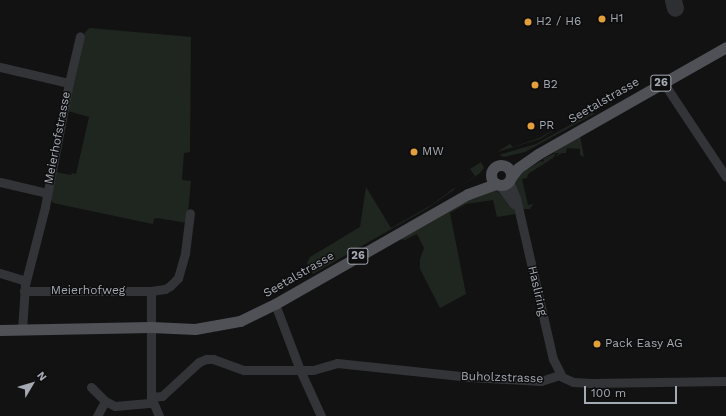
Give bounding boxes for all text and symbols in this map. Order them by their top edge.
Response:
place label: H1 [610,12,623,26]
marker: H1 [597,14,607,24]
place label: H2 / H6 [536,15,581,29]
marker: H2 / H6 [523,17,533,27]
road number: 26 [650,74,672,92]
street label: Seetalstrasse [566,75,642,127]
place label: B2 [543,78,558,92]
marker: B2 [530,80,540,90]
street label: Meierhofstrasse [42,91,74,185]
place label: PR [539,119,554,133]
marker: PR [526,121,536,131]
place label: MW [422,145,444,159]
marker: MW [409,147,419,157]
road number: 26 [347,247,369,265]
street label: Seetalstrasse [261,249,337,301]
street label: Hasliring [524,265,550,317]
street label: Meierhofweg [51,284,125,298]
place label: Pack Easy AG [605,337,684,351]
marker: Pack Easy AG [592,339,602,349]
north arrow [12,364,52,404]
text: N [34,369,49,384]
street label: Buholzstrasse [461,369,543,387]
scale bar [586,378,679,404]
text: 100 m [591,386,626,400]

